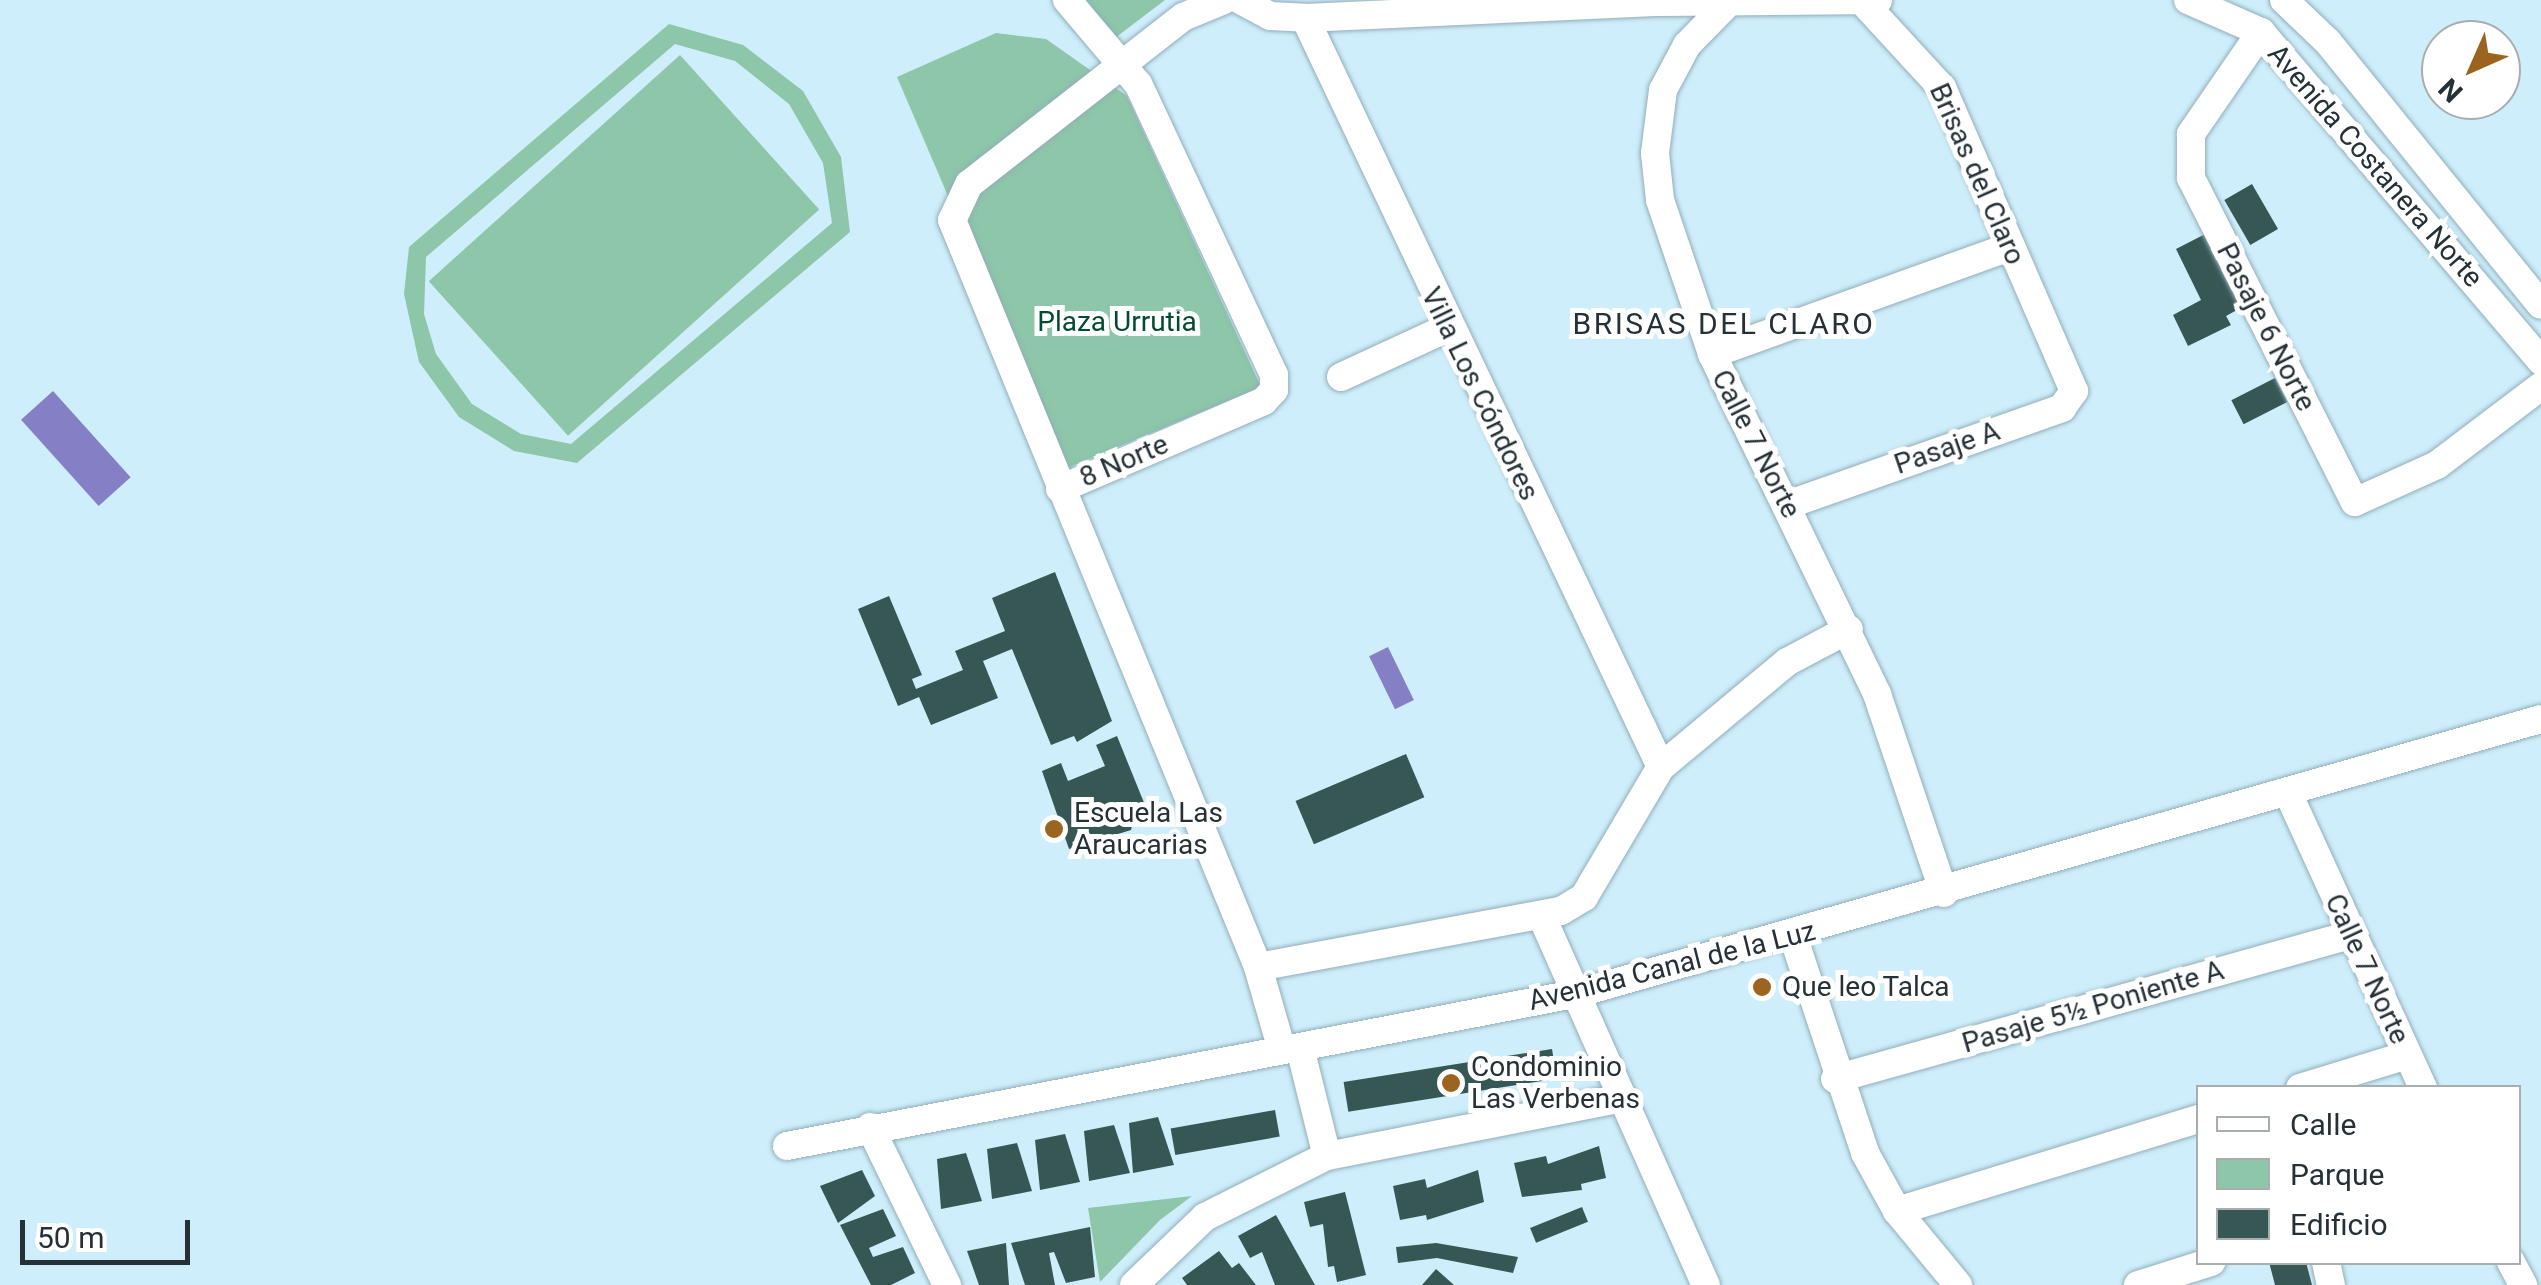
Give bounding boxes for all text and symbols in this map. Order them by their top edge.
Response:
north arrow [2421,20,2521,120]
street label: Avenida Costanera Norte [2260,38,2490,294]
street label: Brisas del Claro [1922,78,2032,270]
street label: Pasaje 6 Norte [2209,238,2323,416]
street label: Villa Los Cóndores [1414,282,1546,506]
park label: Plaza Urrutia [1037,305,1197,339]
district label: BRISAS DEL CLARO [1573,306,1875,342]
street label: Calle 7 Norte [1704,364,1808,524]
street label: Pasaje A [1890,414,2004,482]
street label: 8 Norte [1075,427,1173,495]
place label: Escuela Las Araucarias [1074,796,1223,862]
marker: Escuela Las Araucarias [1043,818,1065,840]
street label: Calle 7 Norte [2318,889,2416,1049]
street label: Avenida Canal de la Luz [1525,914,1819,1018]
street label: Pasaje 5½ Poniente A [1958,954,2228,1060]
place label: Que leo Talca [1782,970,1950,1004]
marker: Que leo Talca [1751,976,1773,998]
place label: Condominio Las Verbenas [1471,1050,1640,1116]
marker: Condominio Las Verbenas [1440,1072,1462,1094]
legend [2196,1085,2521,1265]
text: Calle [2290,1107,2356,1142]
text: Parque [2290,1157,2384,1192]
scale bar [25,1200,195,1262]
text: Edificio [2290,1207,2388,1242]
text: 50 m [37,1220,104,1255]

